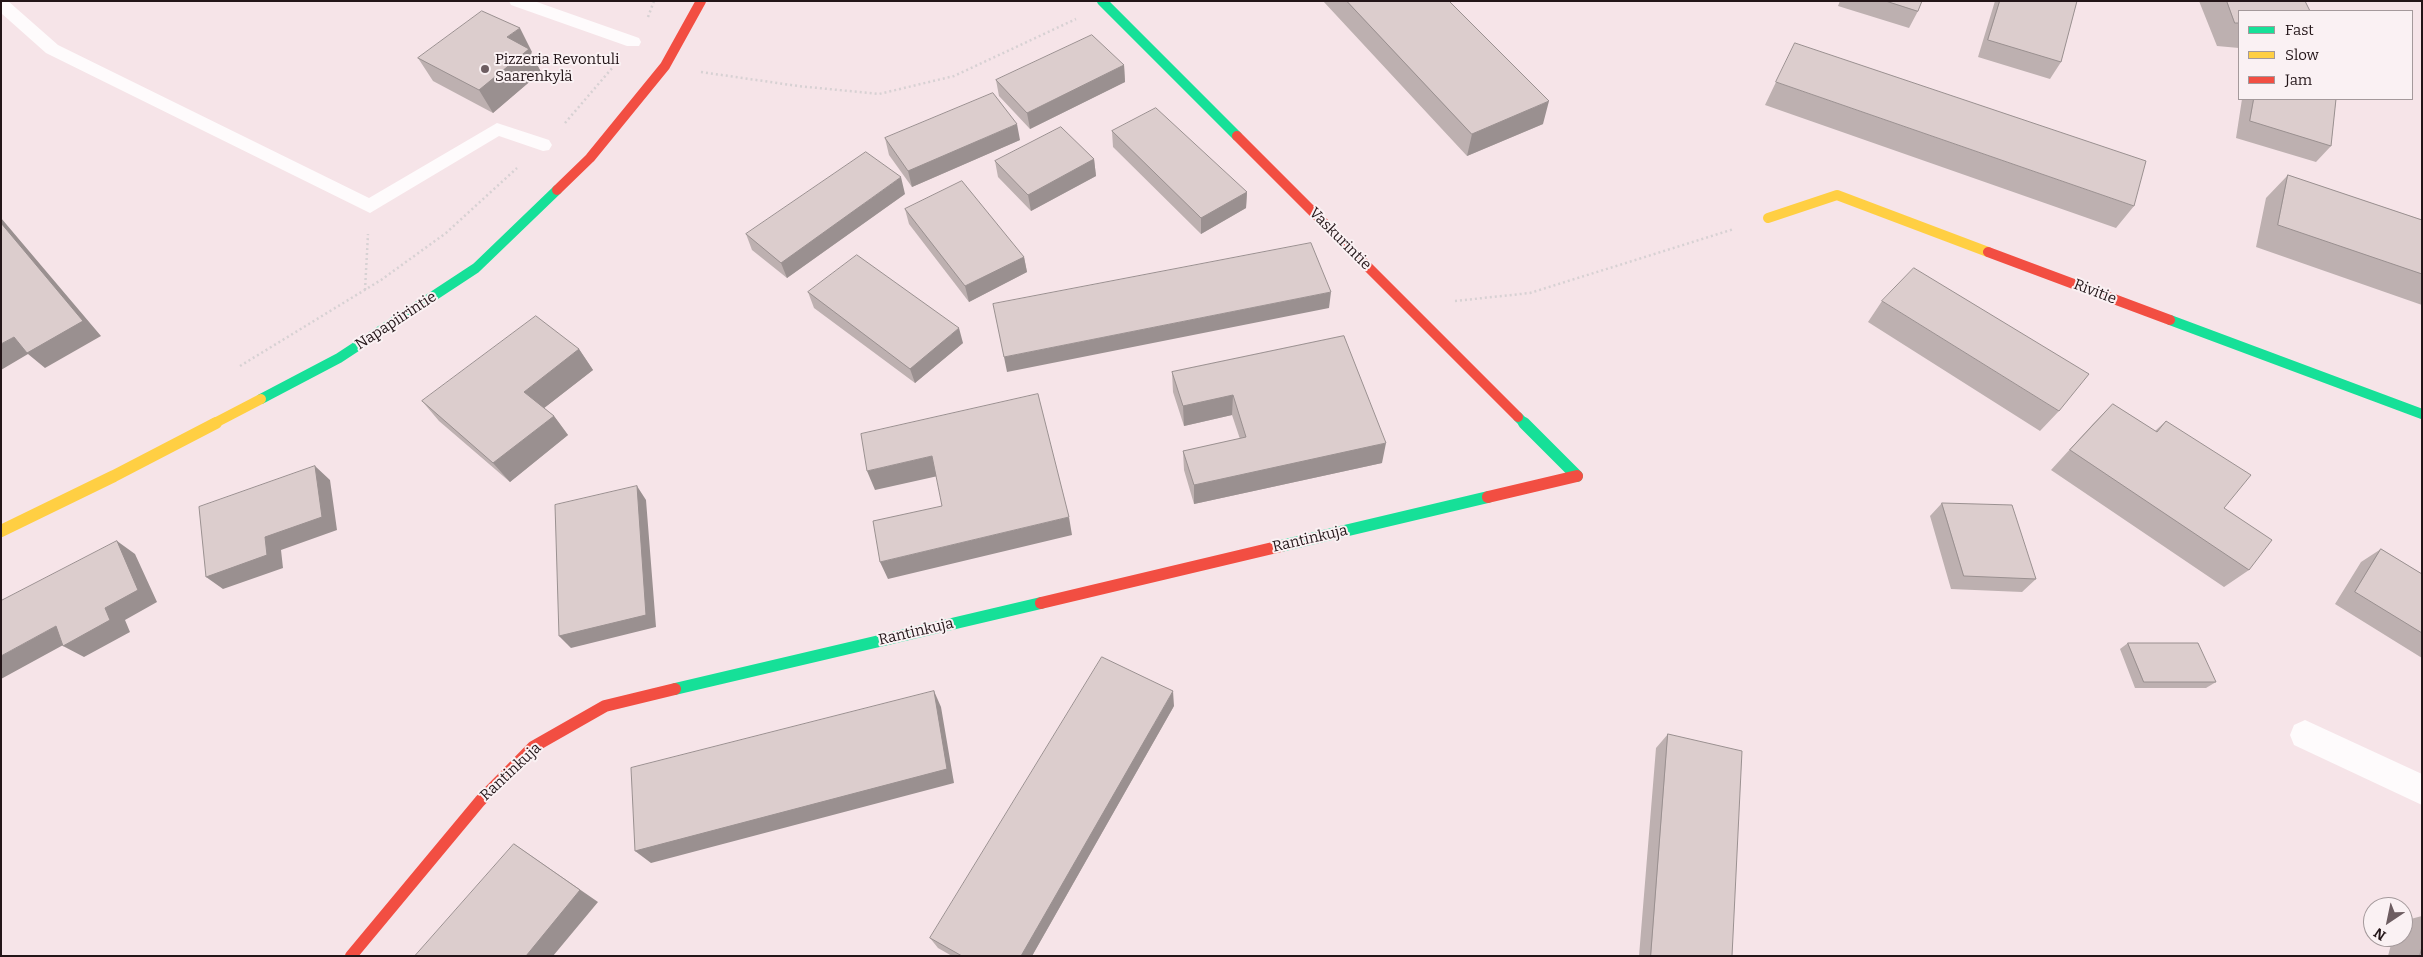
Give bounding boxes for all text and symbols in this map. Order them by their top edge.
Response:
legend [2238,10,2413,100]
text: Fast [2285,21,2314,39]
text: Slow [2285,46,2319,64]
place label: Pizzeria Revontuli Saarenkylä [495,51,620,86]
marker: Pizzeria Revontuli Saarenkylä [479,63,491,75]
text: Jam [2285,71,2312,89]
street label: Vaskurintie [1305,204,1375,274]
street label: Rivitie [2071,276,2119,308]
street label: Napapiirintie [352,288,440,354]
street label: Rantinkuja [1271,522,1349,556]
street label: Rantinkuja [877,615,955,649]
street label: Rantinkuja [477,739,545,805]
north arrow [2363,897,2413,947]
text: N [2371,924,2389,944]

